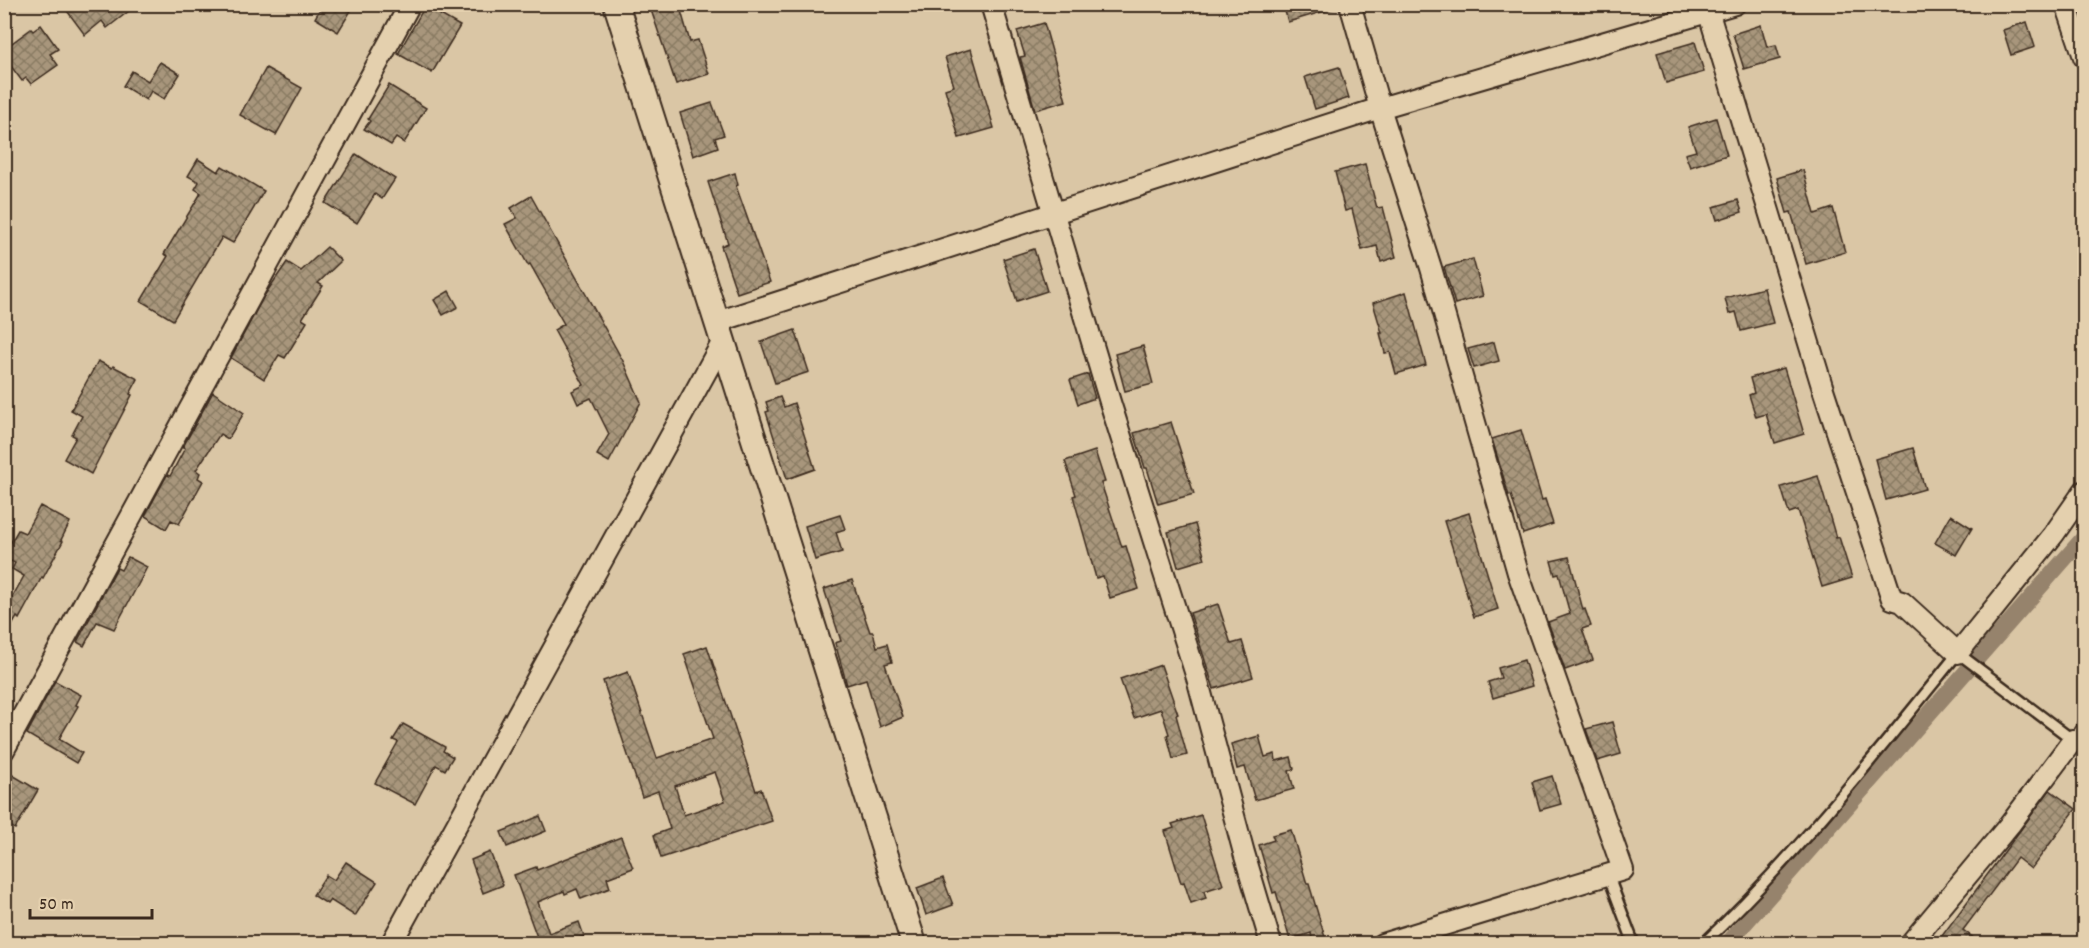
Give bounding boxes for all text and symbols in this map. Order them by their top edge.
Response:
scale bar [30,882,152,920]
text: 50 m [39,893,74,918]

